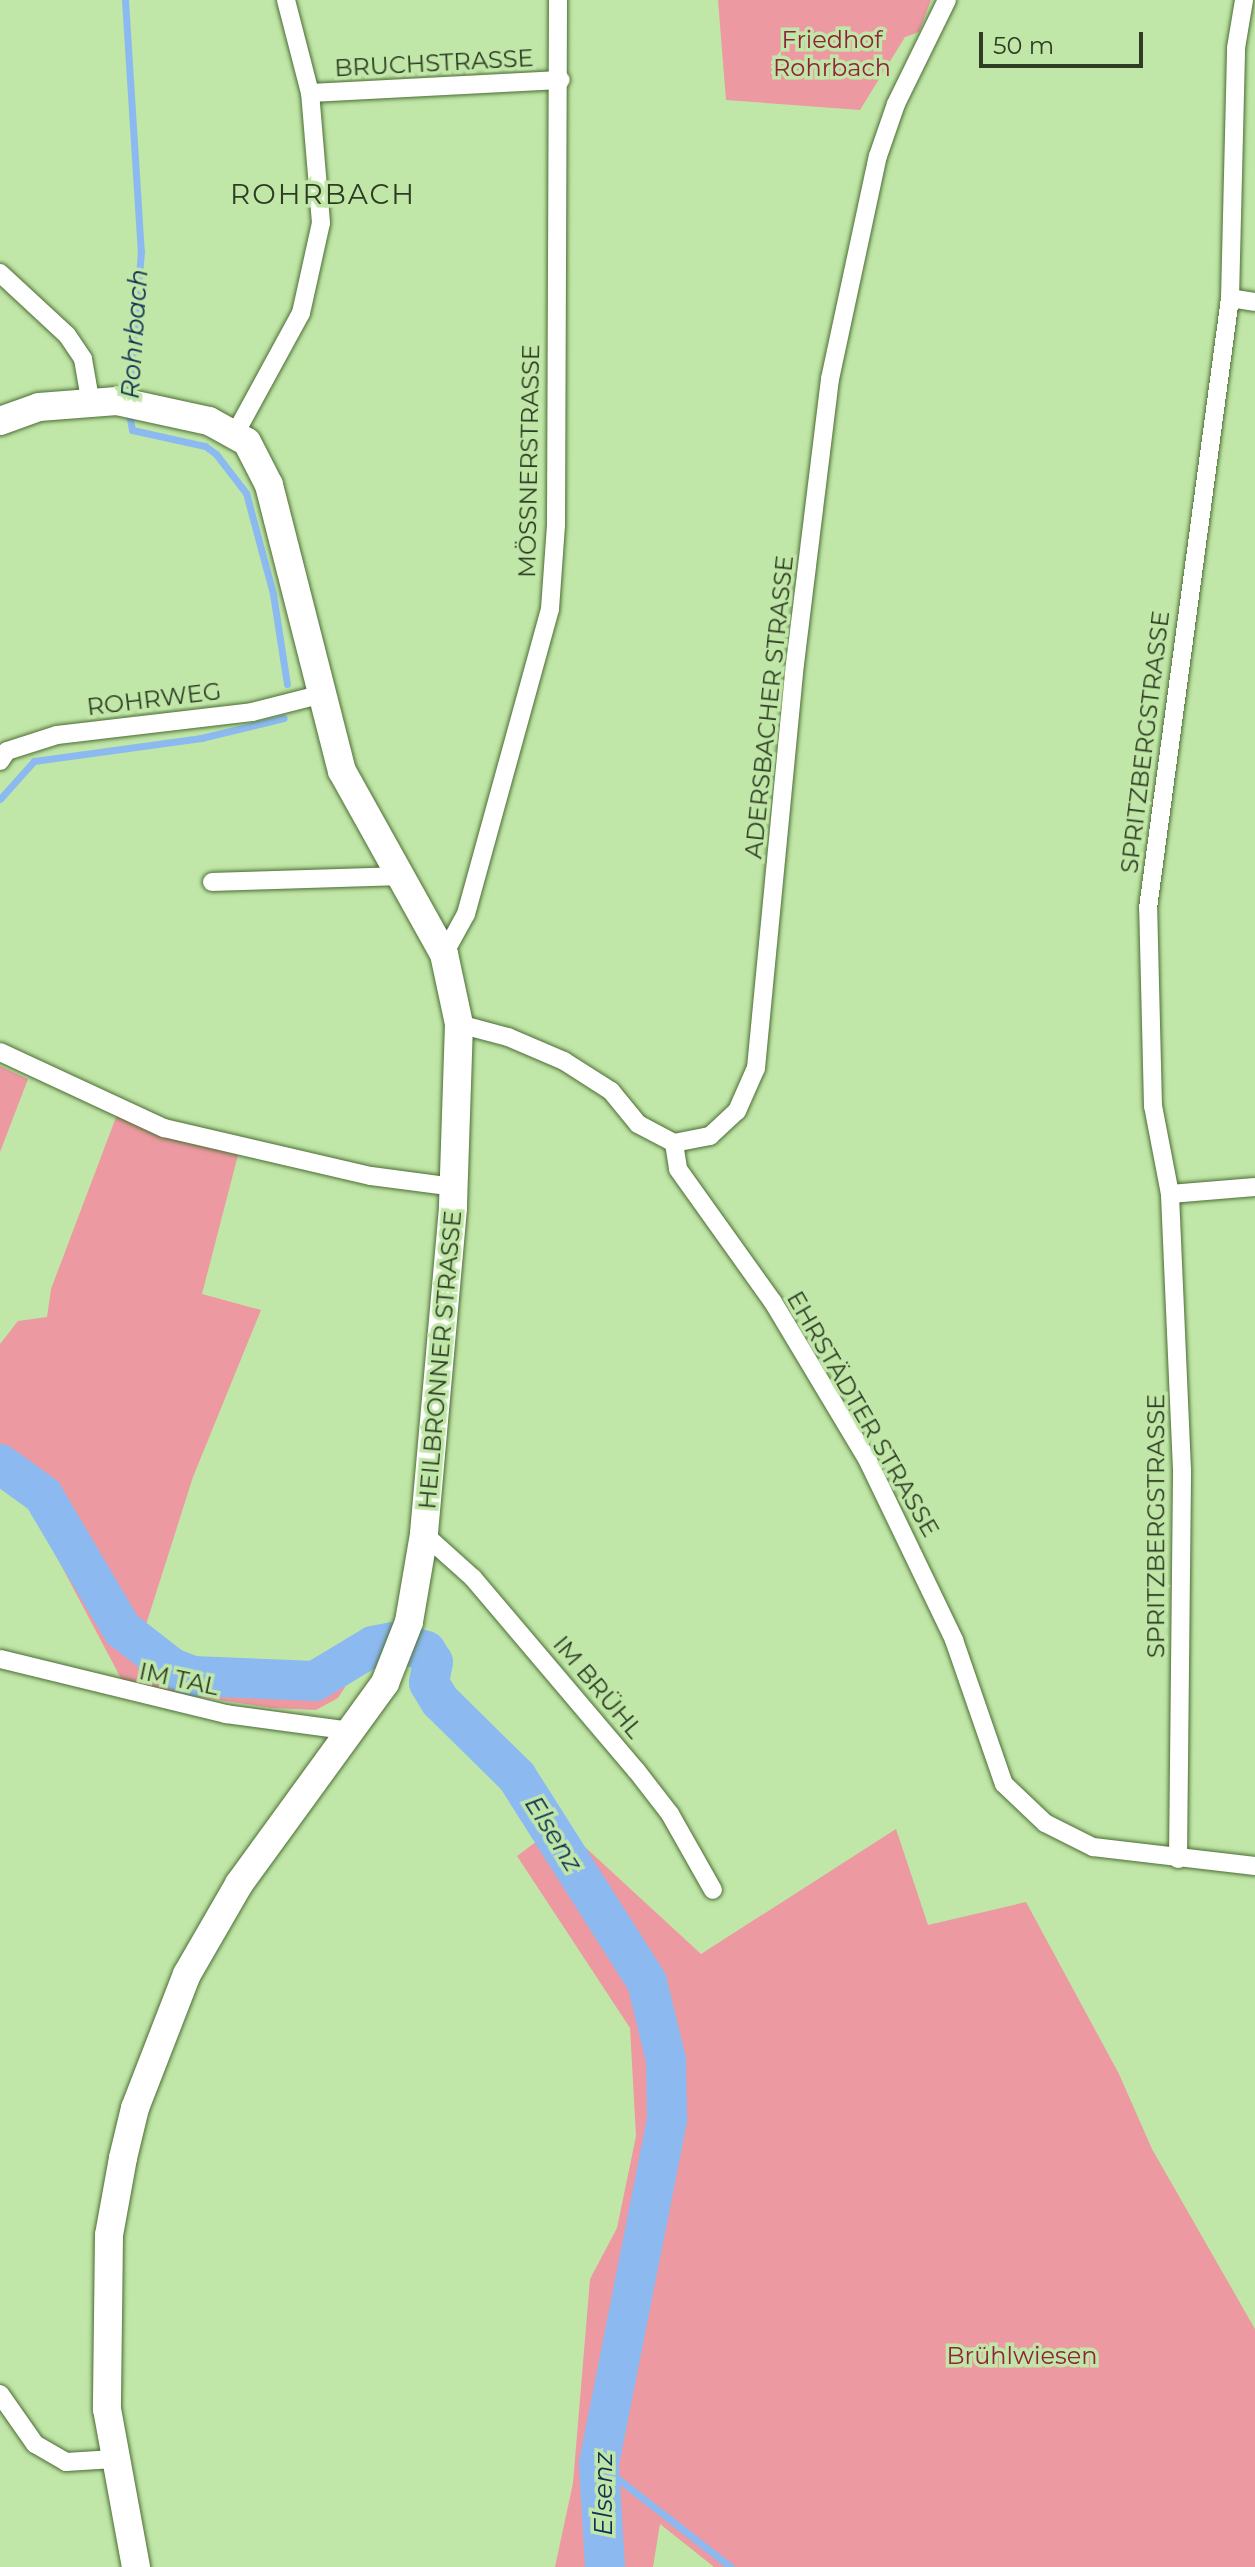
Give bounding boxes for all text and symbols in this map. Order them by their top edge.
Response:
scale bar [983,16,1147,66]
park label: Friedhof Rohrbach [773,26,891,82]
text: 50 m [993,31,1054,60]
street label: BRUCHSTRASSE [334,43,534,83]
district label: ROHRBACH [230,177,416,211]
water label: Rohrbach [115,268,155,400]
street label: MÖSSNERSTRASSE [513,344,545,578]
street label: ADERSBACHER STRASSE [739,554,799,860]
street label: SPRITZBERGSTRASSE [1115,609,1175,875]
street label: ROHRWEG [85,676,223,722]
street label: HEILBRONNER STRASSE [413,1209,467,1511]
street label: EHRSTÄDTER STRASSE [781,1286,945,1542]
street label: SPRITZBERGSTRASSE [1142,1394,1170,1658]
street label: IM BRÜHL [547,1630,649,1744]
street label: IM TAL [137,1657,221,1701]
water label: Elsenz [518,1790,588,1878]
park label: Brühlwiesen [946,2342,1098,2370]
water label: Elsenz [588,2452,620,2536]

